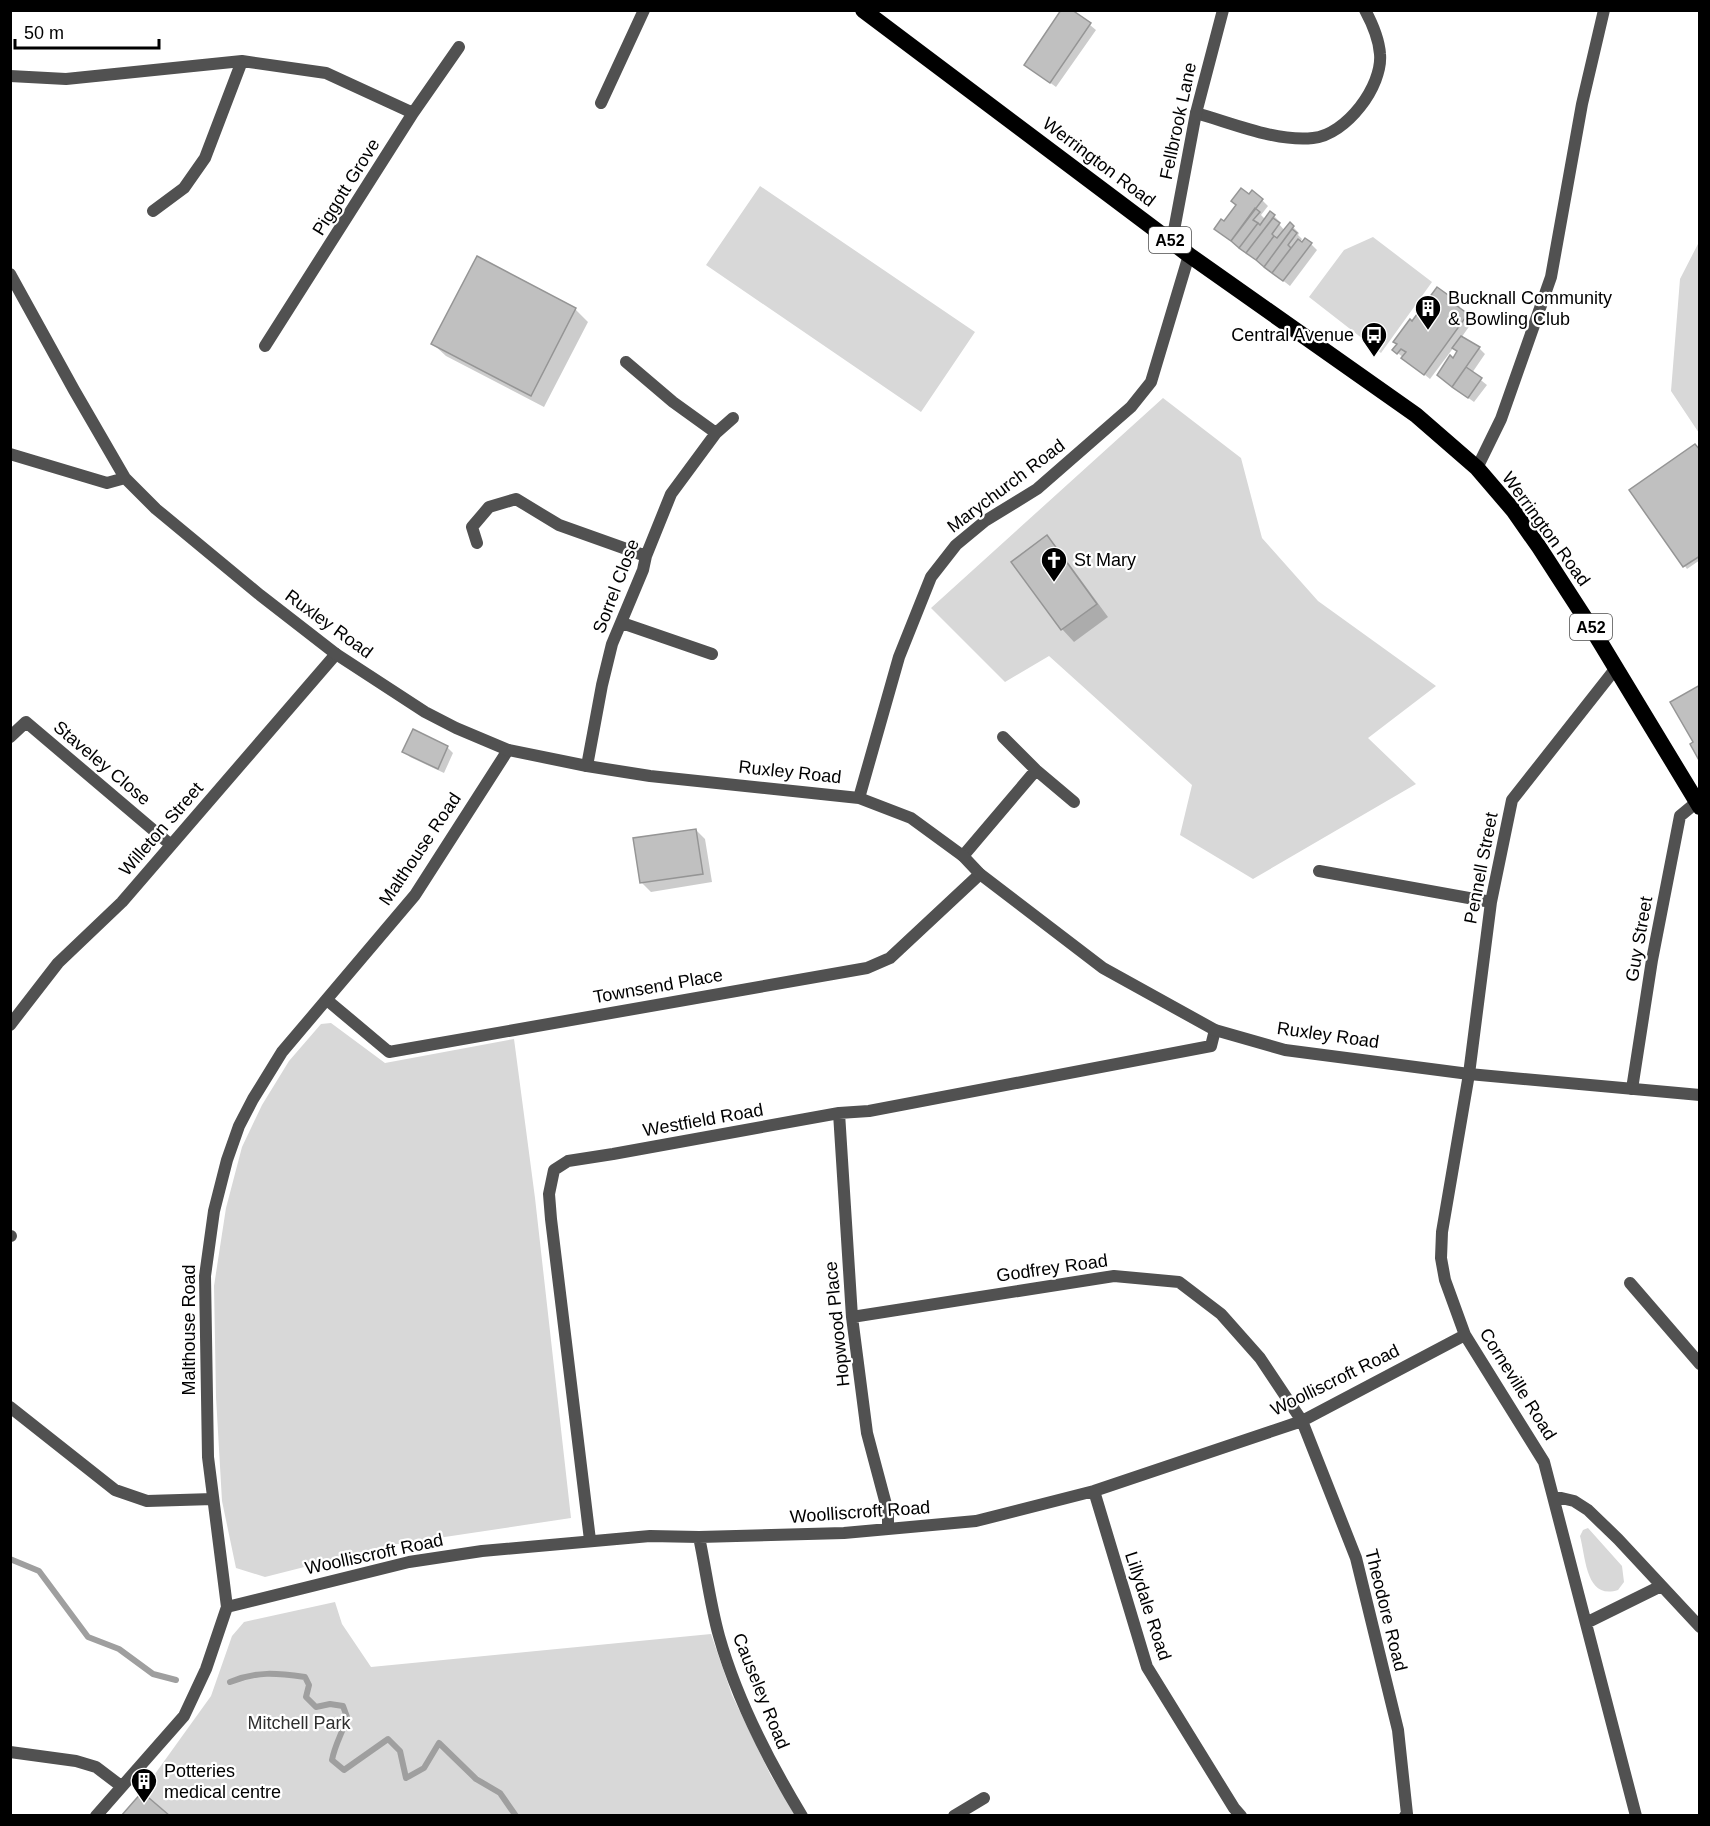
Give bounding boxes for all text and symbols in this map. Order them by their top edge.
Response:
scale bar [15,12,159,50]
text: 50 m [24,23,64,43]
street label: Fellbrook Lane [1156,61,1200,181]
street label: Werrington Road [1039,113,1159,211]
street label: Piggott Grove [308,135,384,239]
road number: A52 [1149,227,1191,253]
place label: Bucknall Community & Bowling Club [1448,288,1612,329]
building icon: Bucknall Community & Bowling Club [1413,293,1443,331]
bus stop icon: Central Avenue [1359,320,1389,358]
place label: Central Avenue [1231,325,1354,345]
street label: Marychurch Road [943,435,1069,537]
street label: Werrington Road [1498,468,1594,590]
street label: Sorrel Close [589,536,643,636]
church icon: St Mary [1039,545,1069,583]
place label: St Mary [1074,550,1136,570]
street label: Ruxley Road [281,586,377,662]
road number: A52 [1570,614,1612,640]
street label: Staveley Close [50,717,154,809]
street label: Ruxley Road [738,757,842,787]
street label: Willeton Street [115,778,207,880]
street label: Malthouse Road [375,789,465,909]
street label: Pennell Street [1460,811,1502,925]
street label: Guy Street [1622,895,1656,983]
street label: Townsend Place [592,965,724,1007]
street label: Ruxley Road [1276,1018,1380,1052]
street label: Westfield Road [641,1100,765,1140]
street label: Godfrey Road [995,1250,1109,1286]
street label: Hopwood Place [820,1260,854,1388]
street label: Malthouse Road [179,1264,199,1396]
street label: Corneville Road [1476,1324,1560,1444]
street label: Woolliscroft Road [1267,1340,1403,1420]
street label: Woolliscroft Road [789,1497,931,1527]
street label: Woolliscroft Road [303,1530,445,1578]
street label: Theodore Road [1361,1547,1411,1673]
street label: Lillydale Road [1121,1549,1175,1663]
street label: Causeley Road [729,1630,793,1752]
park label: Mitchell Park [247,1713,352,1733]
place label: Potteries medical centre [164,1761,281,1802]
building icon: Potteries medical centre [129,1766,159,1804]

